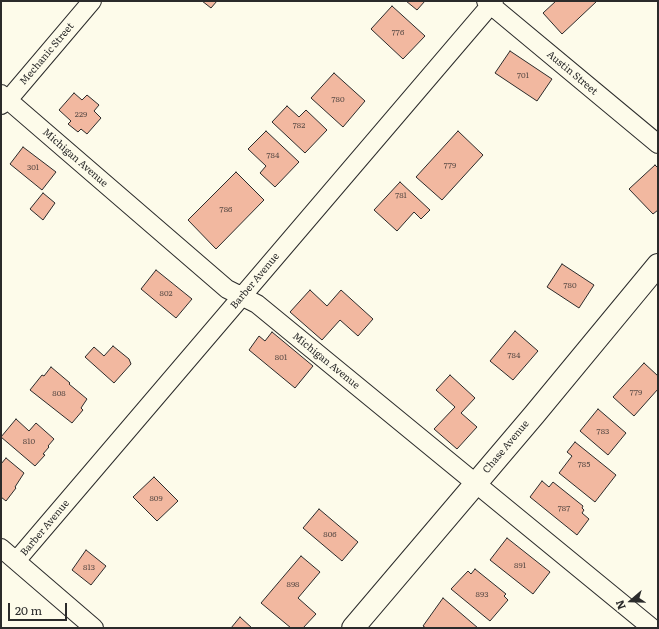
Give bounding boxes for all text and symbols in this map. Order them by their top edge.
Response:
street label: Mechanic Street [18,20,76,88]
house number: 776 [392,28,404,38]
street label: Austin Street [544,48,600,98]
house number: 701 [517,71,529,81]
house number: 780 [331,95,345,105]
house number: 229 [75,110,87,120]
house number: 782 [293,121,305,131]
street label: Michigan Avenue [40,126,110,190]
house number: 784 [267,151,279,161]
house number: 779 [444,161,456,171]
house number: 301 [27,163,39,173]
house number: 781 [395,191,407,201]
house number: 786 [220,205,232,215]
street label: Barber Avenue [228,251,282,311]
house number: 780 [563,281,577,291]
house number: 802 [159,289,173,299]
street label: Michigan Avenue [290,330,362,392]
house number: 784 [508,351,520,361]
house number: 801 [275,353,287,363]
house number: 779 [630,388,642,398]
house number: 808 [52,389,66,399]
street label: Chase Avenue [480,418,532,476]
house number: 783 [597,427,609,437]
house number: 810 [23,437,35,447]
house number: 785 [578,460,590,470]
house number: 809 [149,494,163,504]
street label: Barber Avenue [18,498,72,558]
house number: 787 [558,504,570,514]
house number: 806 [323,530,337,540]
house number: 891 [514,561,526,571]
house number: 813 [83,563,95,573]
house number: 898 [287,580,299,590]
north arrow [611,581,651,621]
house number: 893 [476,590,488,600]
scale bar [10,595,69,621]
text: N [611,598,629,612]
text: 20 m [15,601,42,619]

